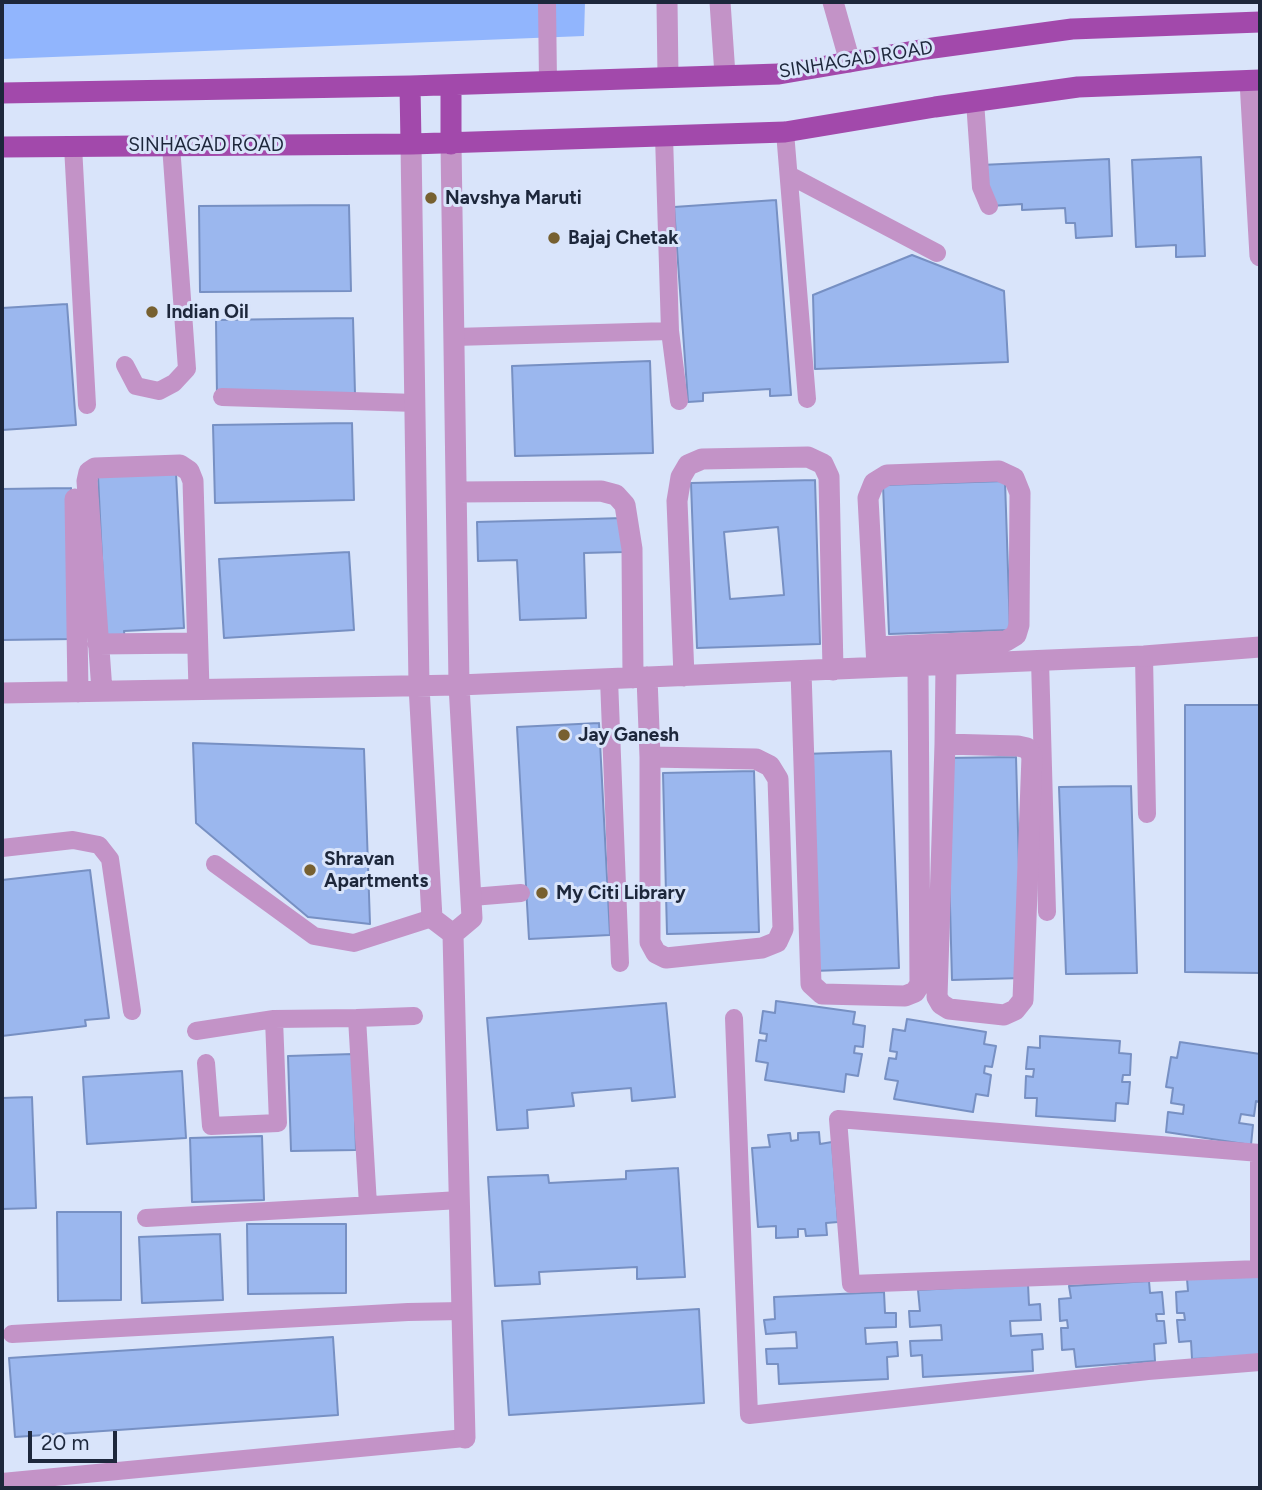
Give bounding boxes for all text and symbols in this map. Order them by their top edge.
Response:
street label: SINHAGAD ROAD [777,37,935,83]
street label: SINHAGAD ROAD [128,134,284,156]
place label: Navshya Maruti [445,187,582,209]
marker: Navshya Maruti [423,190,439,206]
place label: Bajaj Chetak [568,227,678,249]
marker: Bajaj Chetak [546,230,562,246]
place label: Indian Oil [166,301,249,323]
marker: Indian Oil [144,304,160,320]
place label: Jay Ganesh [578,724,679,746]
marker: Jay Ganesh [556,727,572,743]
place label: Shravan Apartments [324,848,428,892]
marker: Shravan Apartments [302,862,318,878]
place label: My Citi Library [556,882,686,904]
marker: My Citi Library [534,885,550,901]
scale bar [32,1416,121,1460]
text: 20 m [41,1430,89,1455]

